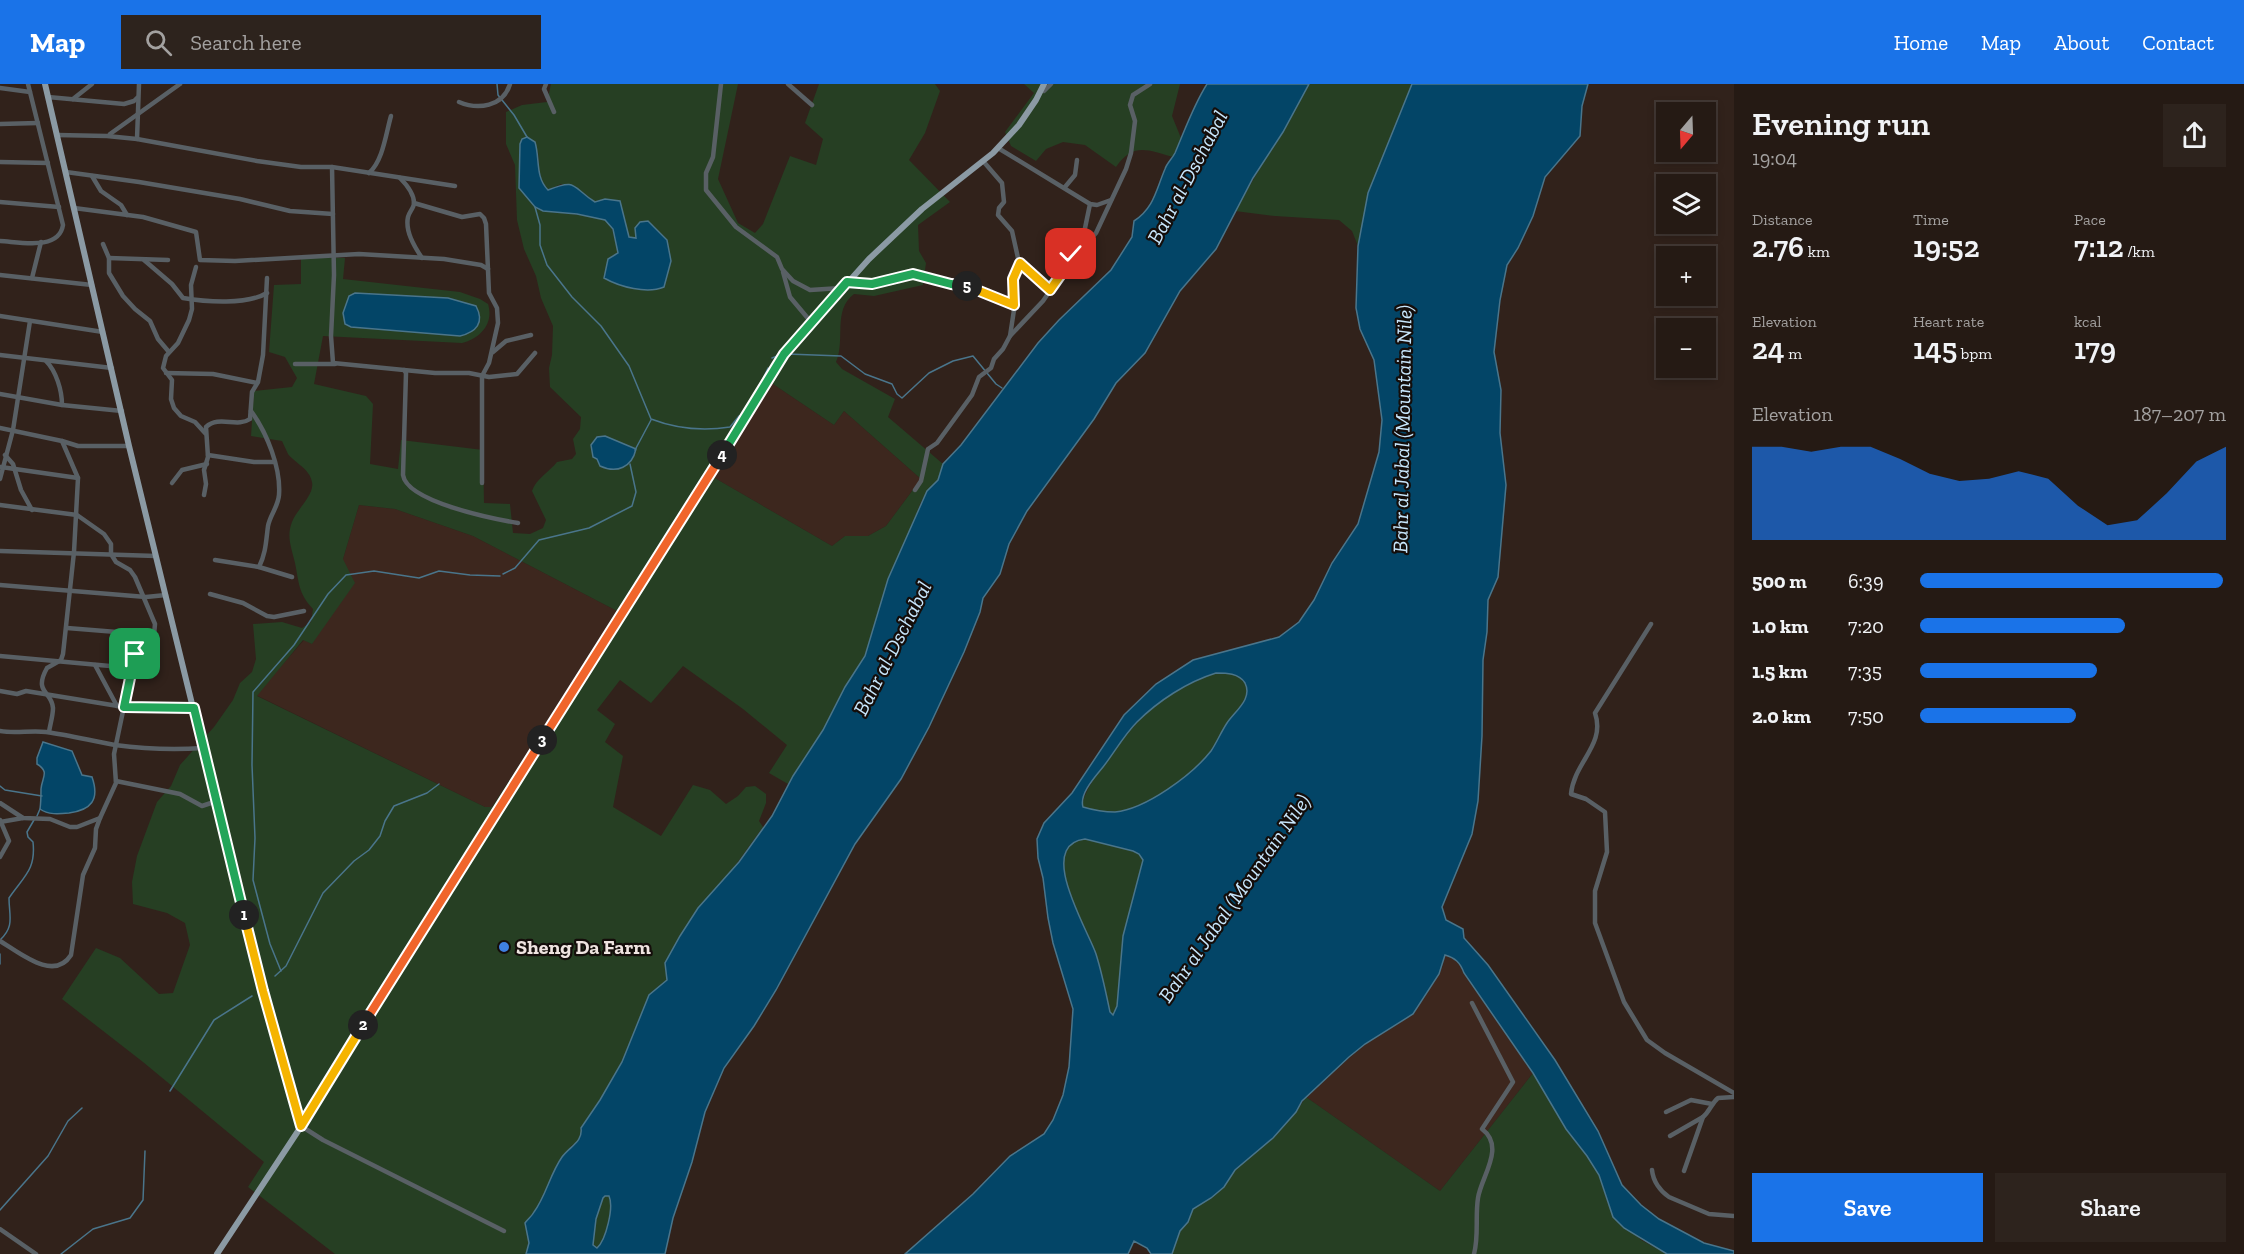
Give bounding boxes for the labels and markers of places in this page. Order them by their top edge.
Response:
pin [1045,228,1096,279]
pin: 5 [952,271,982,301]
pin: 4 [707,440,737,470]
pin [109,628,160,679]
pin: 3 [527,725,557,755]
pin: 1 [229,900,259,930]
place label: Sheng Da Farm [516,935,651,959]
marker: Sheng Da Farm [497,940,511,954]
pin: 2 [348,1010,378,1040]

